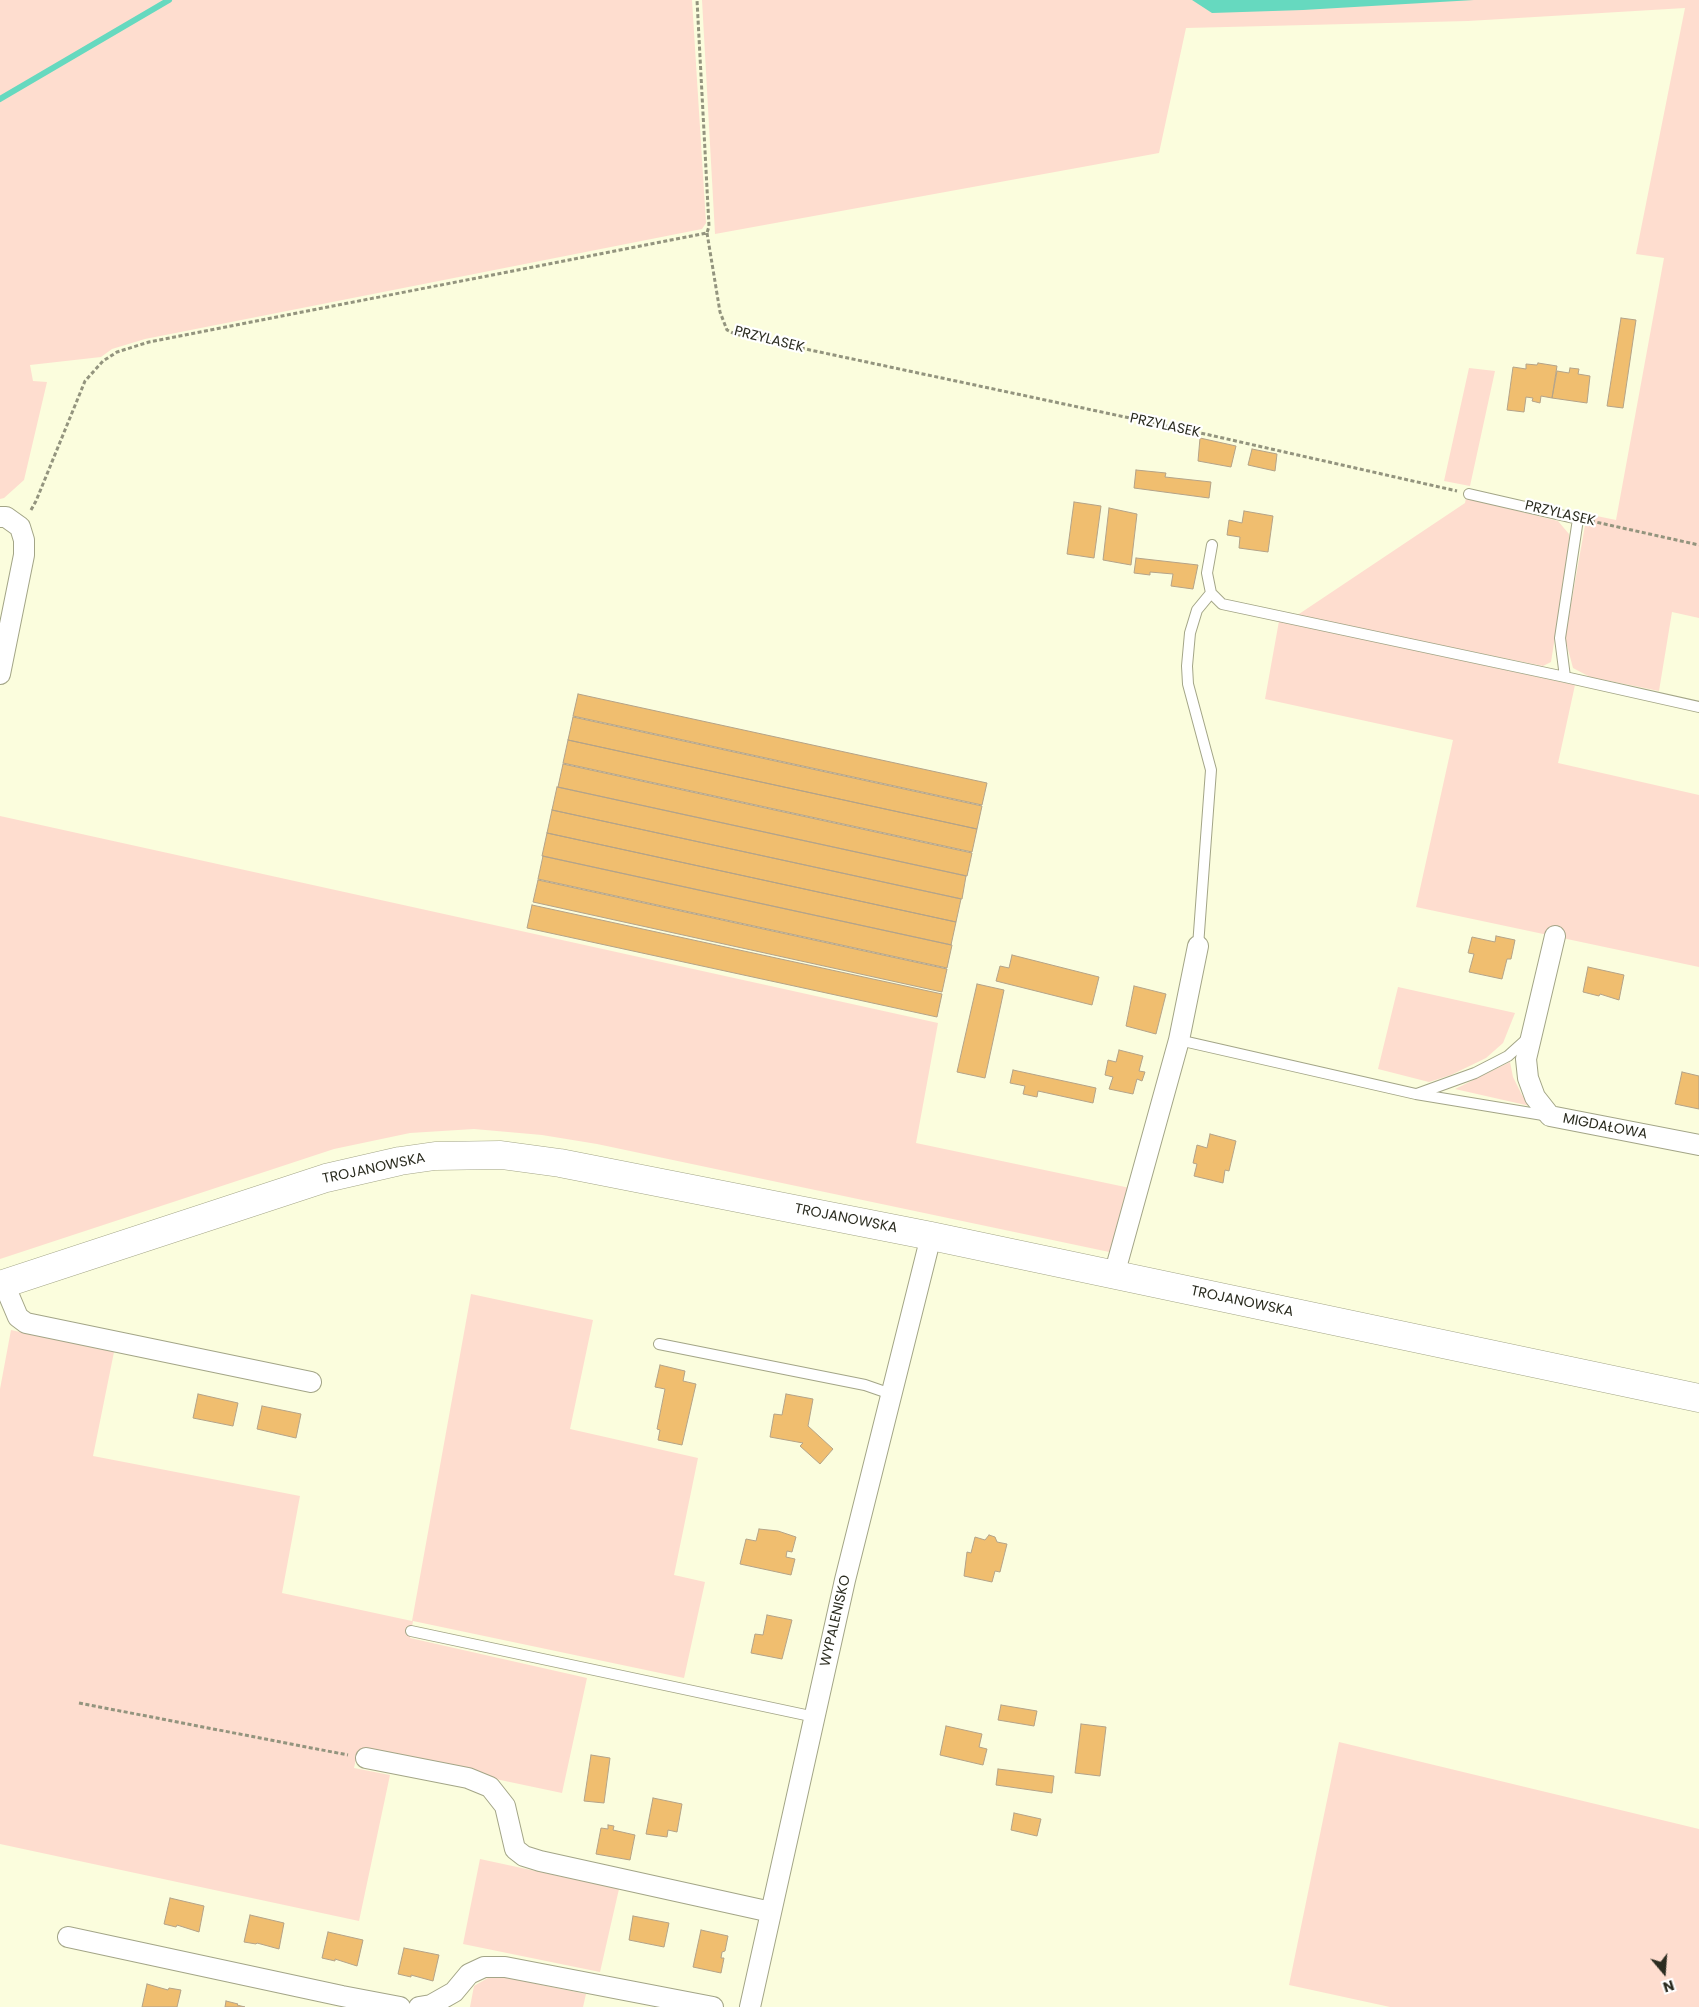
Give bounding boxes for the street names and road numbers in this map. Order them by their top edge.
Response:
street label: PRZYLASEK [732,323,806,357]
street label: PRZYLASEK [1128,410,1202,442]
street label: PRZYLASEK [1523,498,1597,530]
street label: MIGDAŁOWA [1561,1111,1649,1143]
street label: TROJANOWSKA [321,1150,427,1188]
street label: TROJANOWSKA [793,1201,899,1237]
street label: TROJANOWSKA [1189,1283,1295,1321]
street label: WYPALENISKO [817,1574,855,1668]

